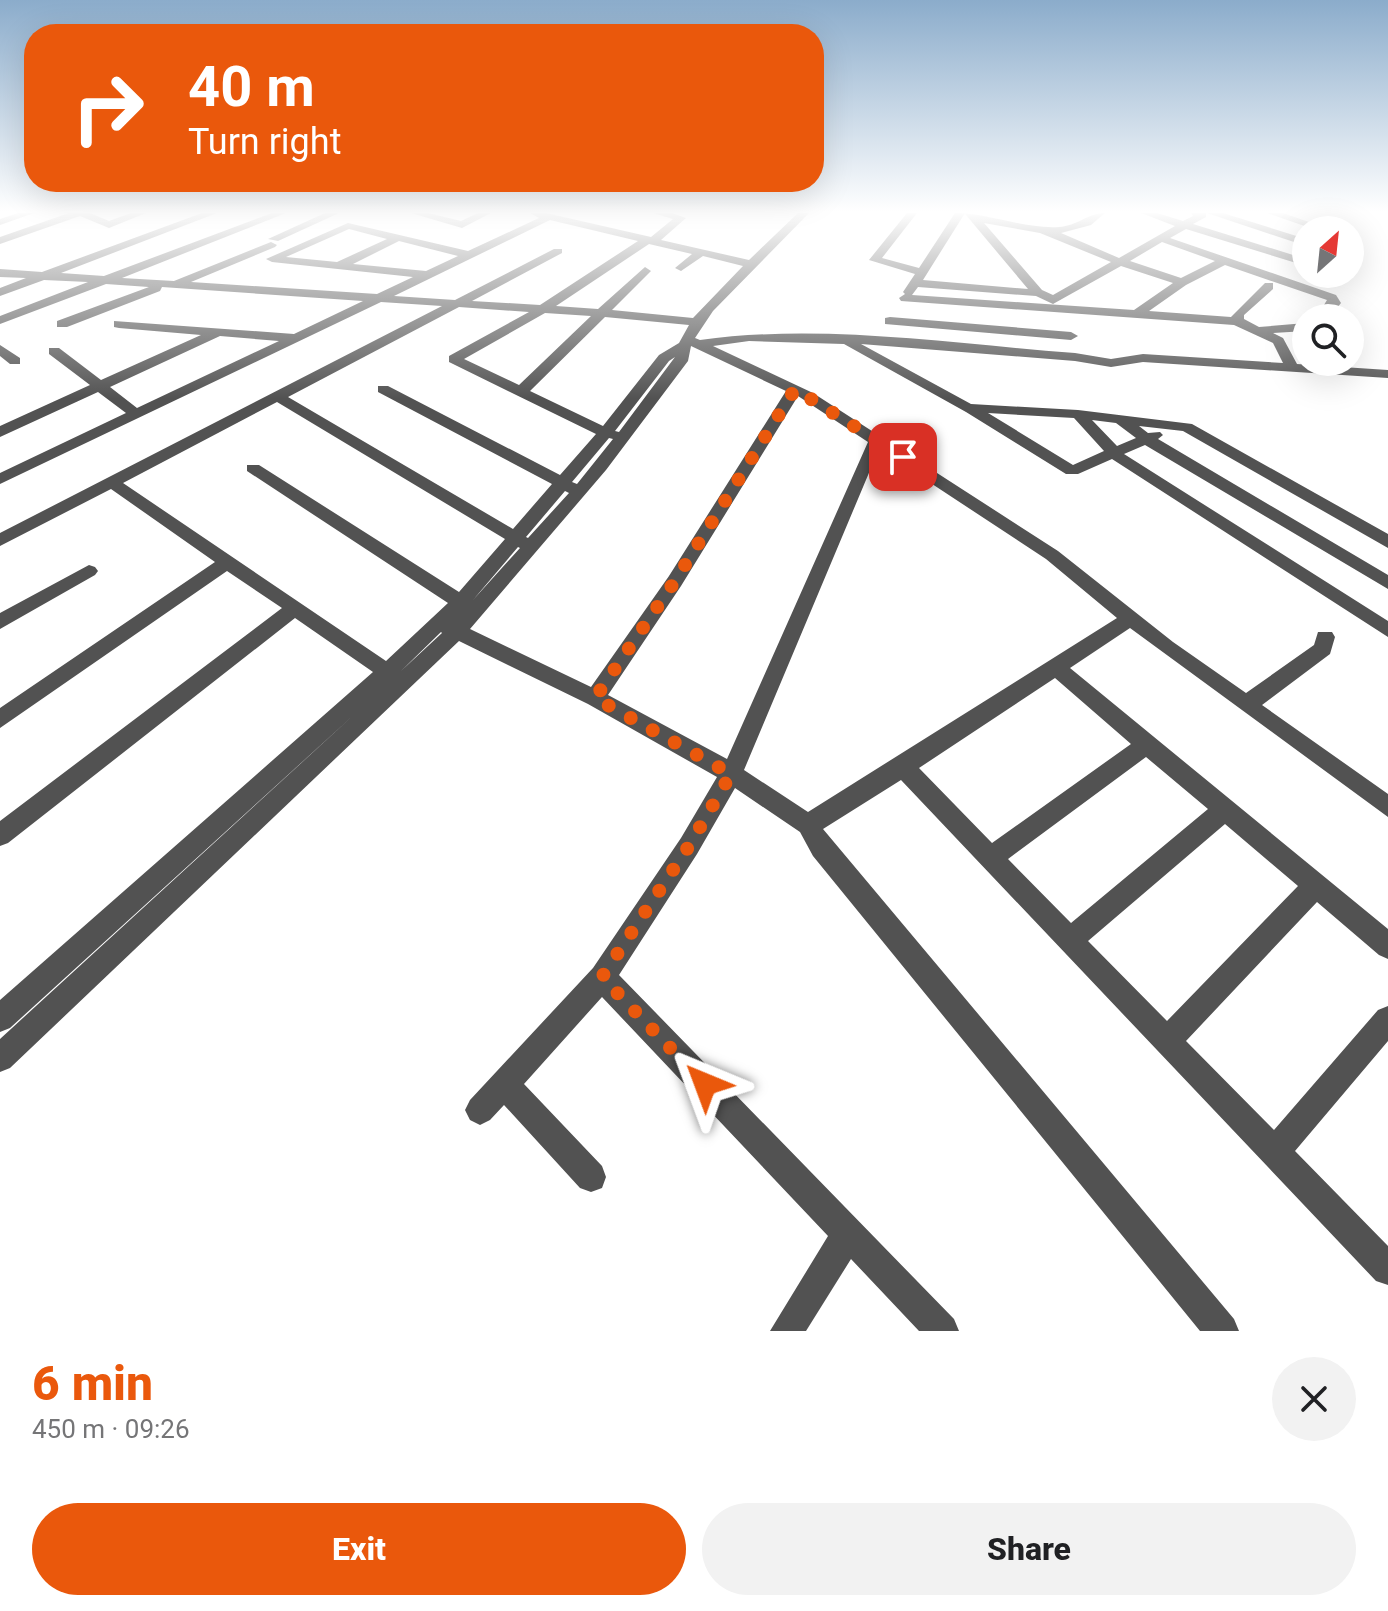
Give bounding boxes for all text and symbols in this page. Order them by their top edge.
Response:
text: 40 m [188,54,315,120]
icon: right [56,56,160,160]
text: Turn right [188,121,341,163]
north arrow [1292,216,1364,288]
map controls [1292,216,1364,376]
button: search [1292,304,1364,376]
pin [869,423,937,491]
icon: arrive [881,435,925,479]
position arrow [663,1042,747,1126]
text: 6 min [32,1355,153,1412]
button: close [1272,1357,1356,1441]
text: 450 m · 09:26 [32,1414,190,1444]
button: Exit [32,1503,686,1595]
button: Share [702,1503,1356,1595]

